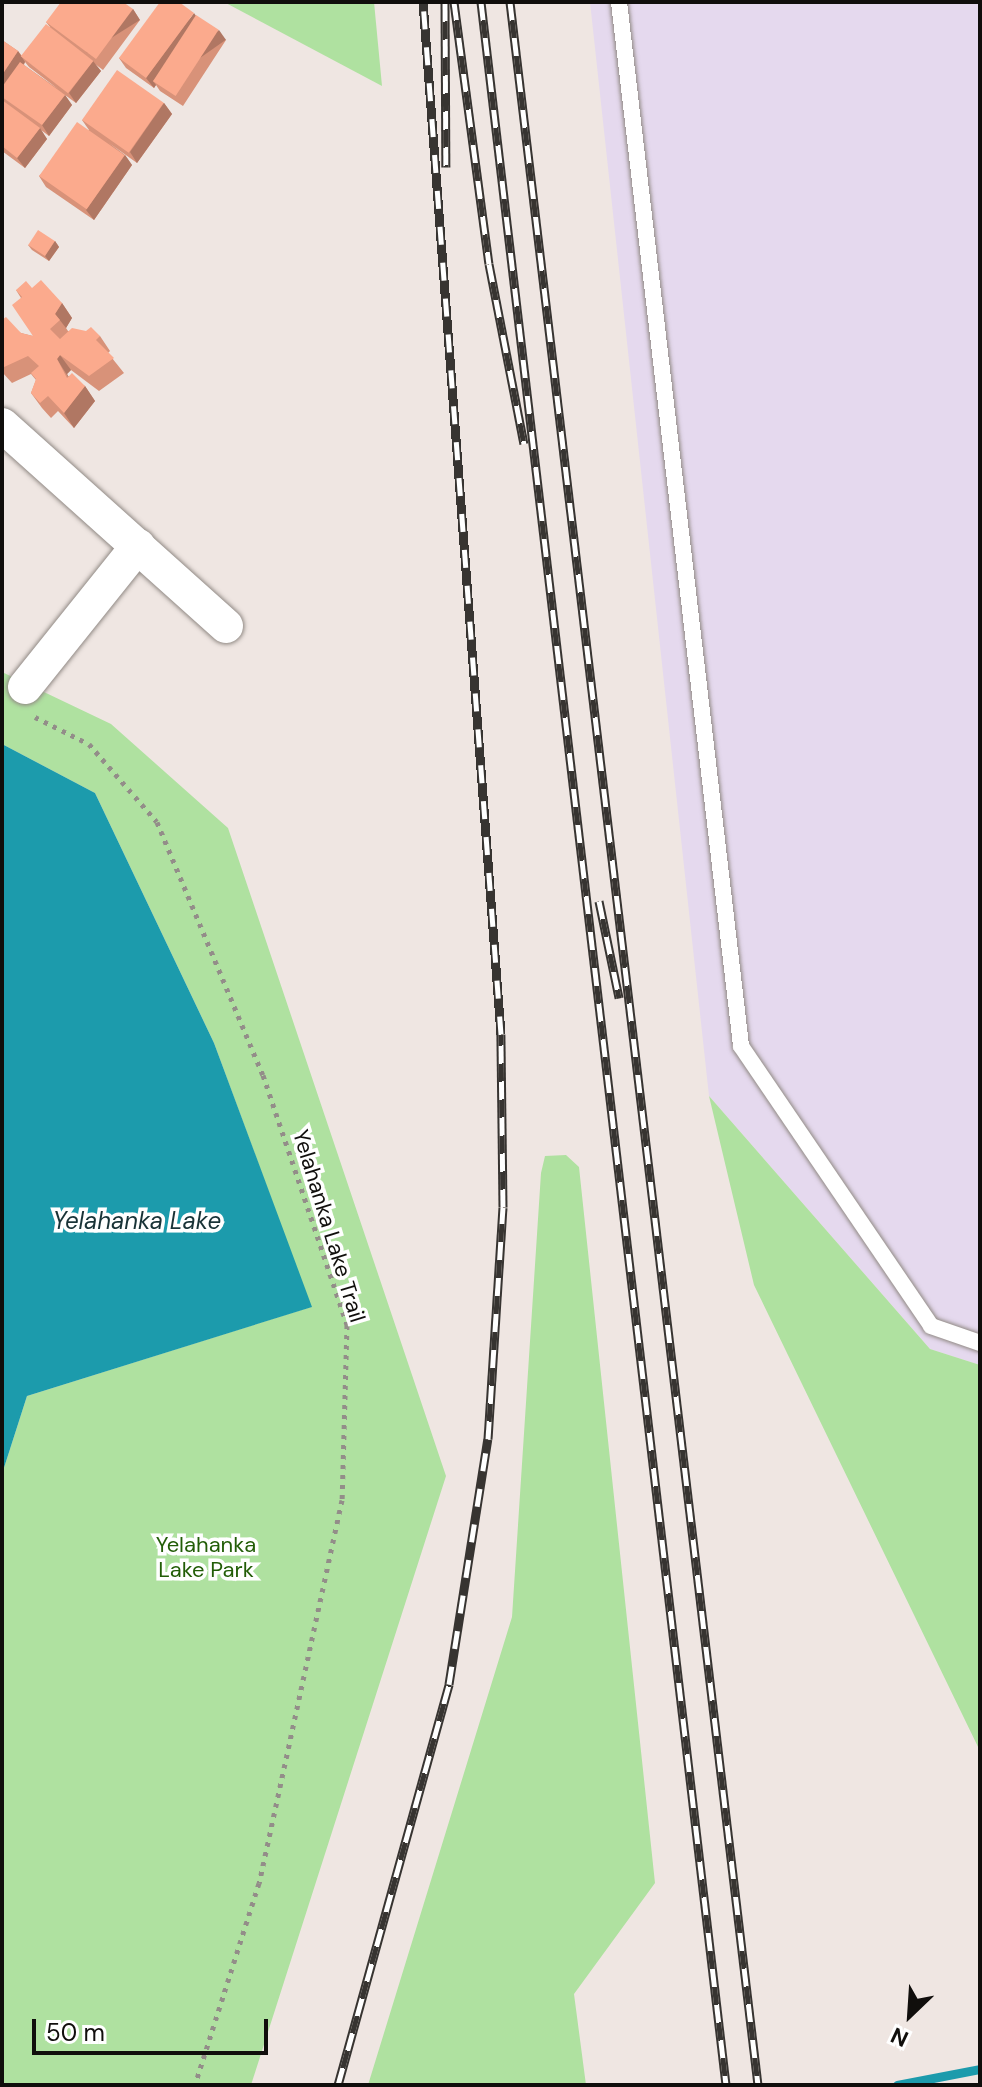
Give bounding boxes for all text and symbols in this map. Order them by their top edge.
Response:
street label: Yelahanka Lake Trail [287,1127,371,1325]
water label: Yelahanka Lake [53,1207,221,1235]
park label: Yelahanka Lake Park [156,1531,256,1582]
north arrow [870,1975,950,2055]
scale bar [36,2003,272,2053]
text: 50 m [46,2017,105,2048]
text: N [886,2021,913,2054]

